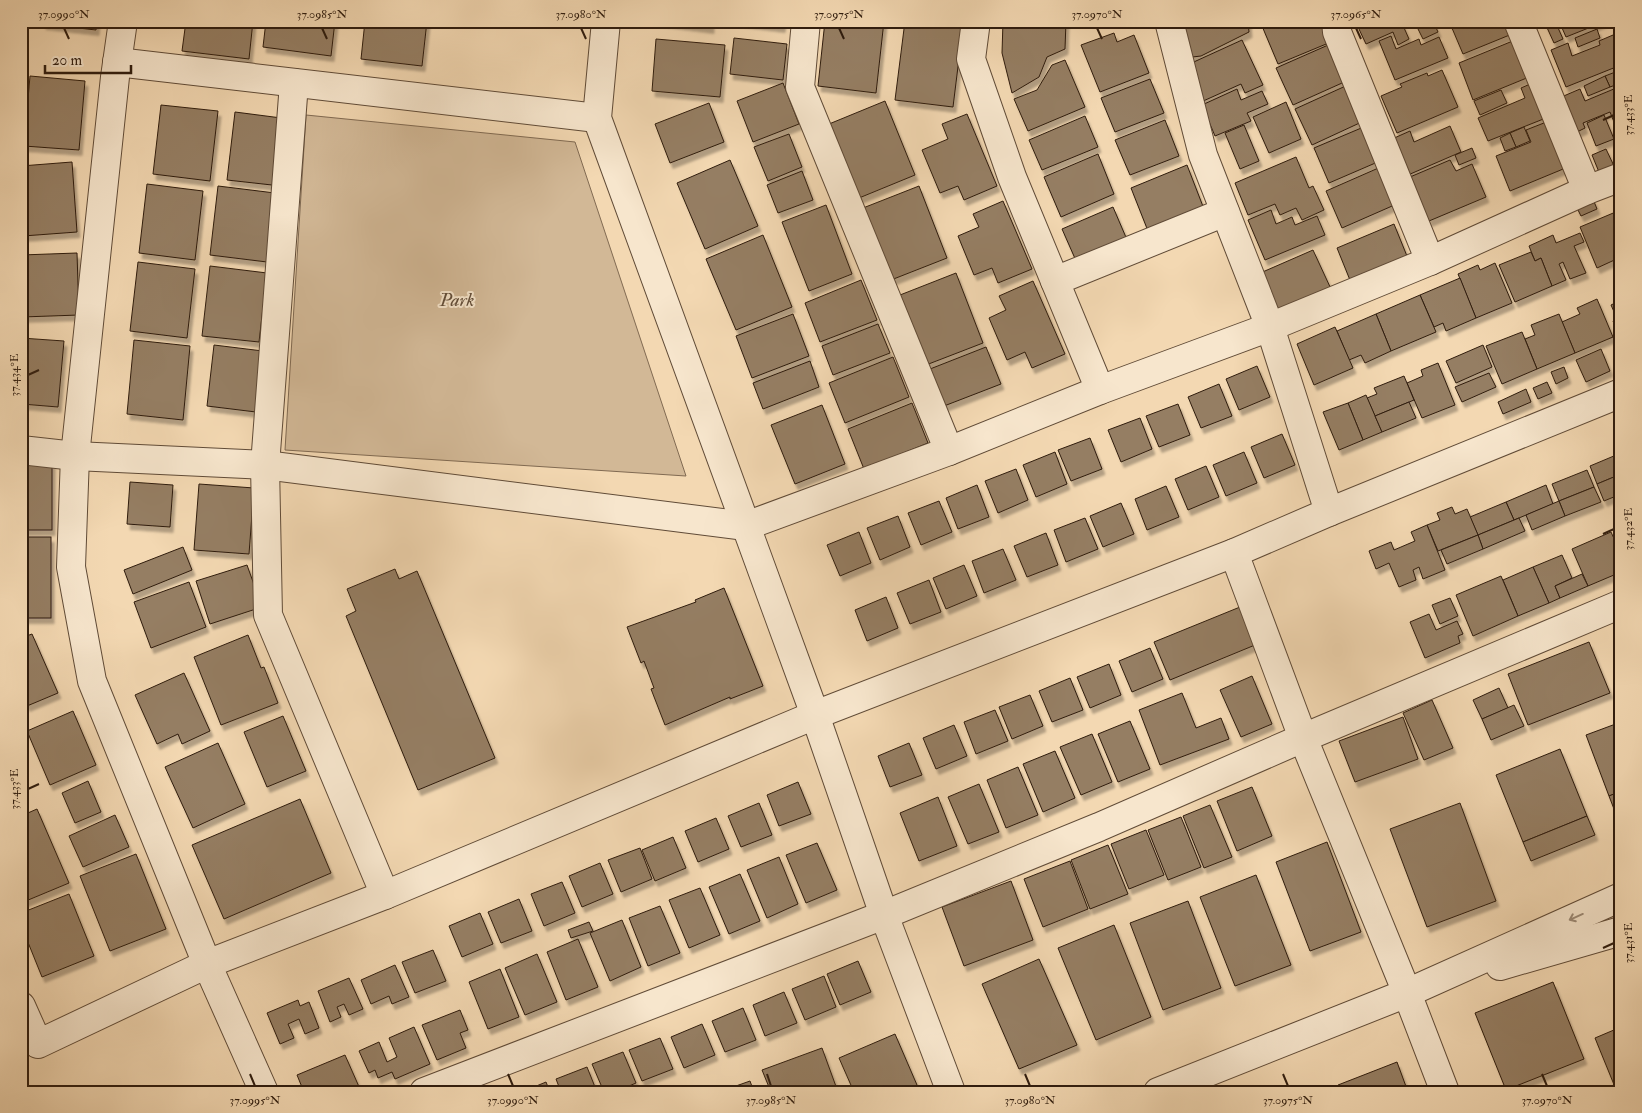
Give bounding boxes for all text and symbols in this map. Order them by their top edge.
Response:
text: 37.0990°N [38,7,90,22]
text: 37.0985°N [297,7,347,22]
text: 37.0980°N [555,7,607,22]
text: 37.0975°N [814,7,864,22]
text: 37.0970°N [1071,7,1123,22]
text: 37.0965°N [1331,7,1382,22]
scale bar [45,42,131,74]
text: 20 m [52,51,82,70]
text: 37.433°E [1621,94,1636,135]
park label: Park [439,288,475,312]
text: 37.434°E [7,353,22,396]
text: 37.432°E [1621,507,1636,550]
text: 37.433°E [7,768,22,809]
one-way arrow [1569,912,1584,922]
text: 37.431°E [1621,922,1636,963]
text: 37.0995°N [230,1093,281,1108]
text: 37.0990°N [487,1093,539,1108]
text: 37.0985°N [746,1093,796,1108]
text: 37.0980°N [1004,1093,1056,1108]
text: 37.0975°N [1263,1093,1313,1108]
text: 37.0970°N [1521,1093,1573,1108]

